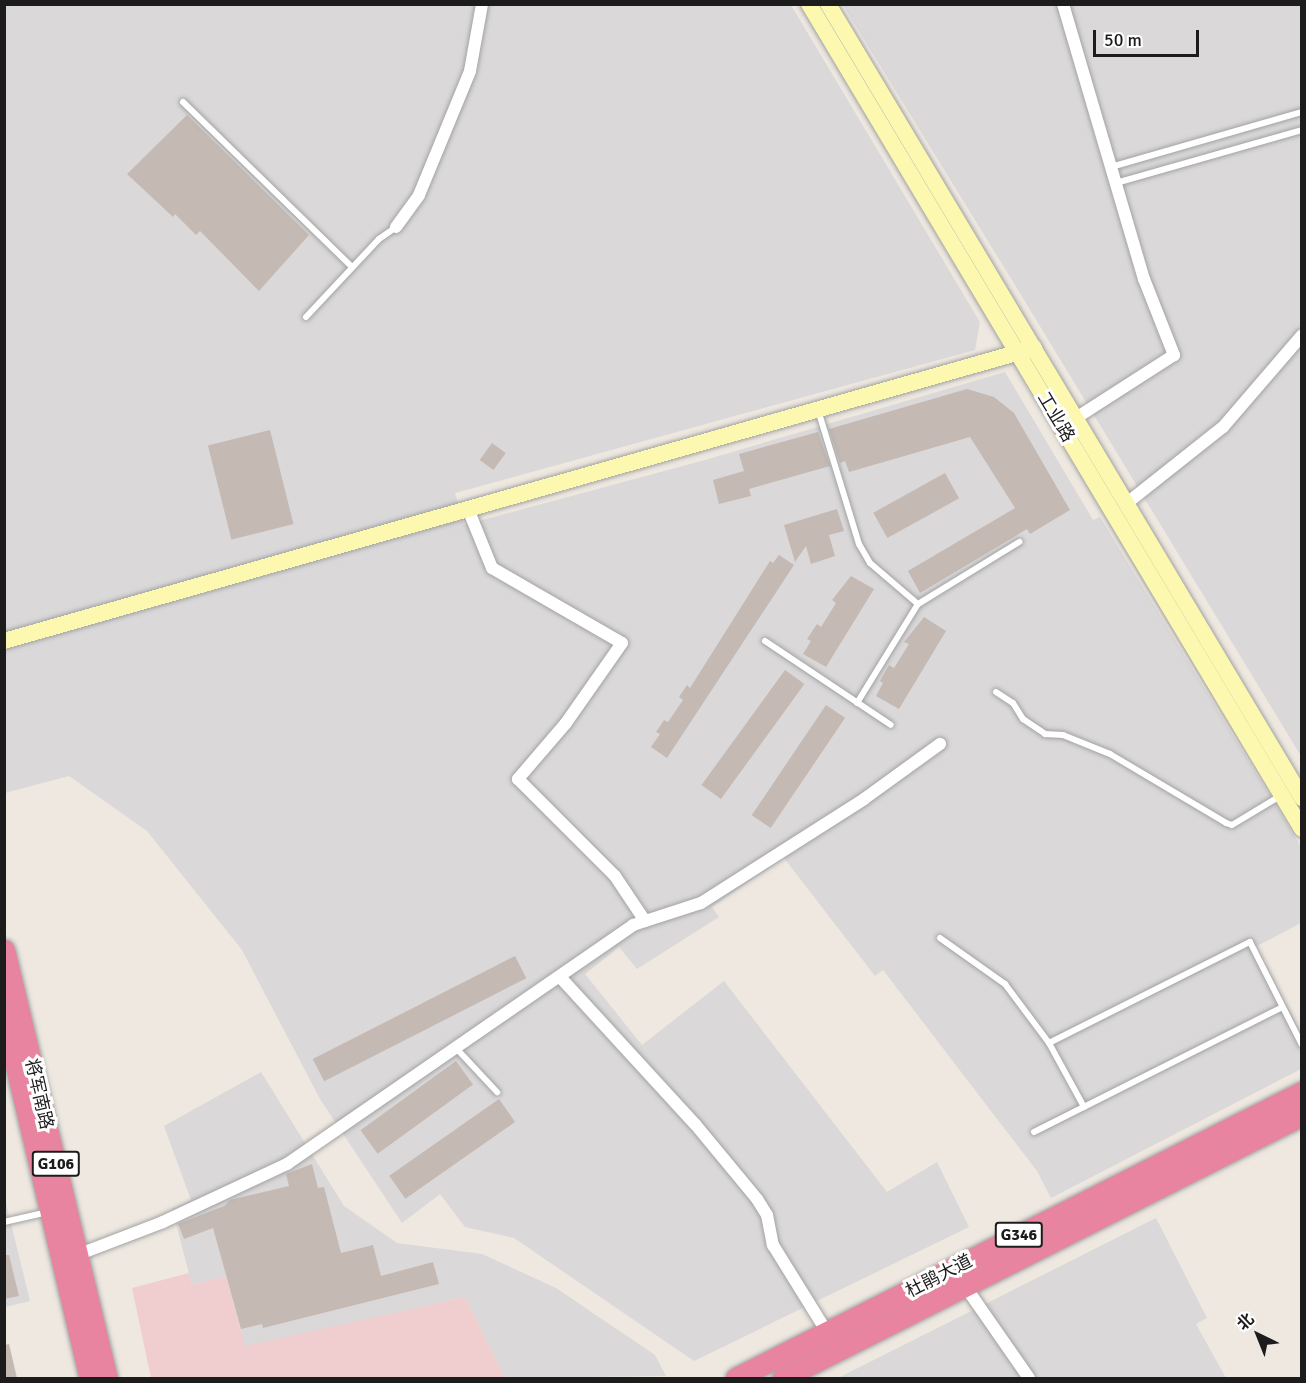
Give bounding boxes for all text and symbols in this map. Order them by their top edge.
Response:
scale bar [1096,18,1202,56]
text: 50 m [1104,29,1142,51]
street label: 工业路 [1033,388,1079,446]
street label: 将军南路 [20,1056,58,1132]
road number: G106 [31,1151,82,1177]
road number: G346 [994,1222,1044,1248]
street label: 杜鹃大道 [902,1250,976,1302]
north arrow [1228,1305,1288,1365]
text: 北 [1233,1309,1258,1335]

